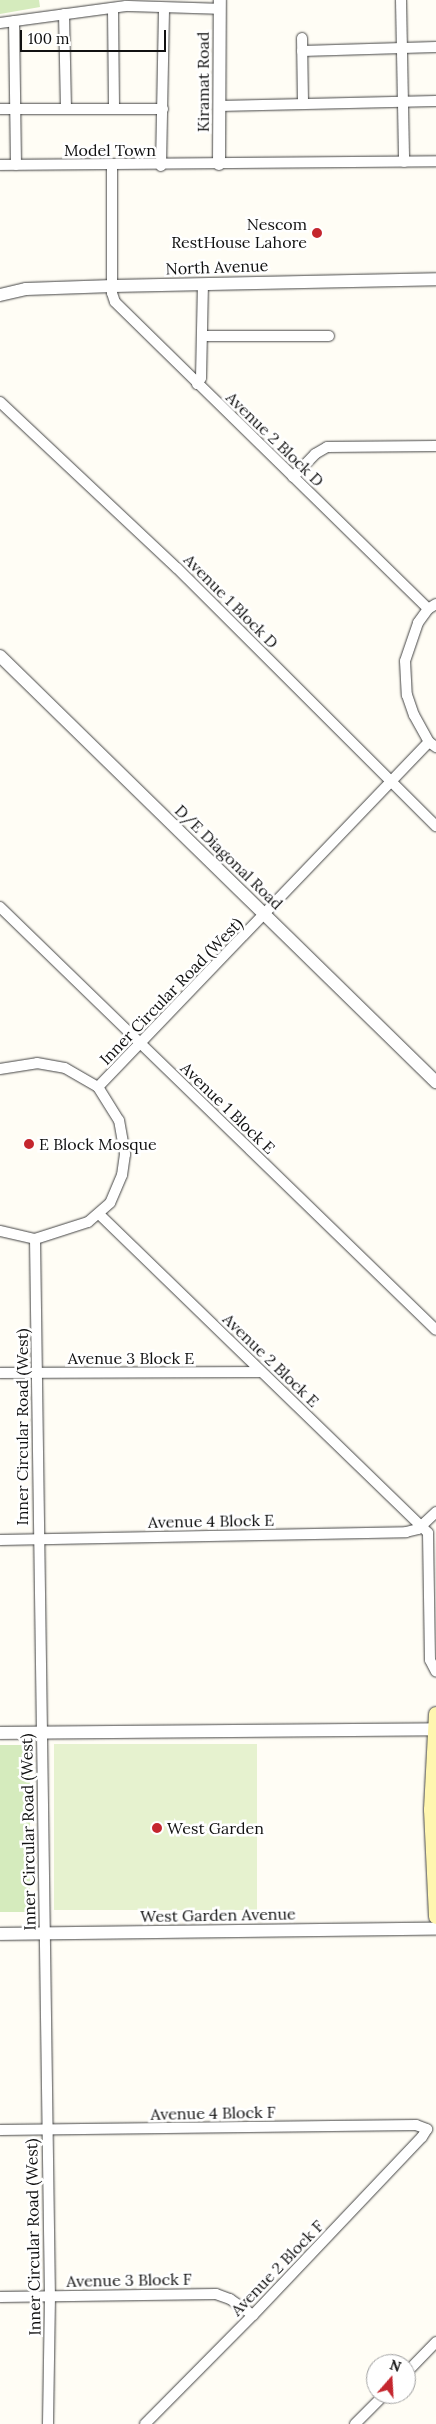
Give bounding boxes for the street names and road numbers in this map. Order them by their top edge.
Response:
street label: Kiramat Road [193,32,213,132]
street label: Model Town [64,140,156,160]
street label: North Avenue [165,256,269,278]
street label: Avenue 2 Block D [222,388,328,490]
street label: Avenue 1 Block D [180,550,282,652]
street label: D/E Diagonal Road [171,801,287,913]
street label: Inner Circular Road (West) [96,913,246,1069]
street label: Avenue 1 Block E [177,1058,279,1158]
street label: Avenue 2 Block E [219,1309,323,1411]
street label: Inner Circular Road (West) [12,1328,32,1526]
street label: Avenue 3 Block E [68,1348,194,1368]
street label: Avenue 4 Block E [148,1510,274,1532]
street label: Inner Circular Road (West) [17,1733,39,1931]
street label: West Garden Avenue [140,1904,296,1926]
street label: Avenue 4 Block F [150,2102,276,2124]
street label: Inner Circular Road (West) [22,2138,44,2336]
street label: Avenue 2 Block F [227,2216,327,2320]
street label: Avenue 3 Block F [66,2269,192,2291]

